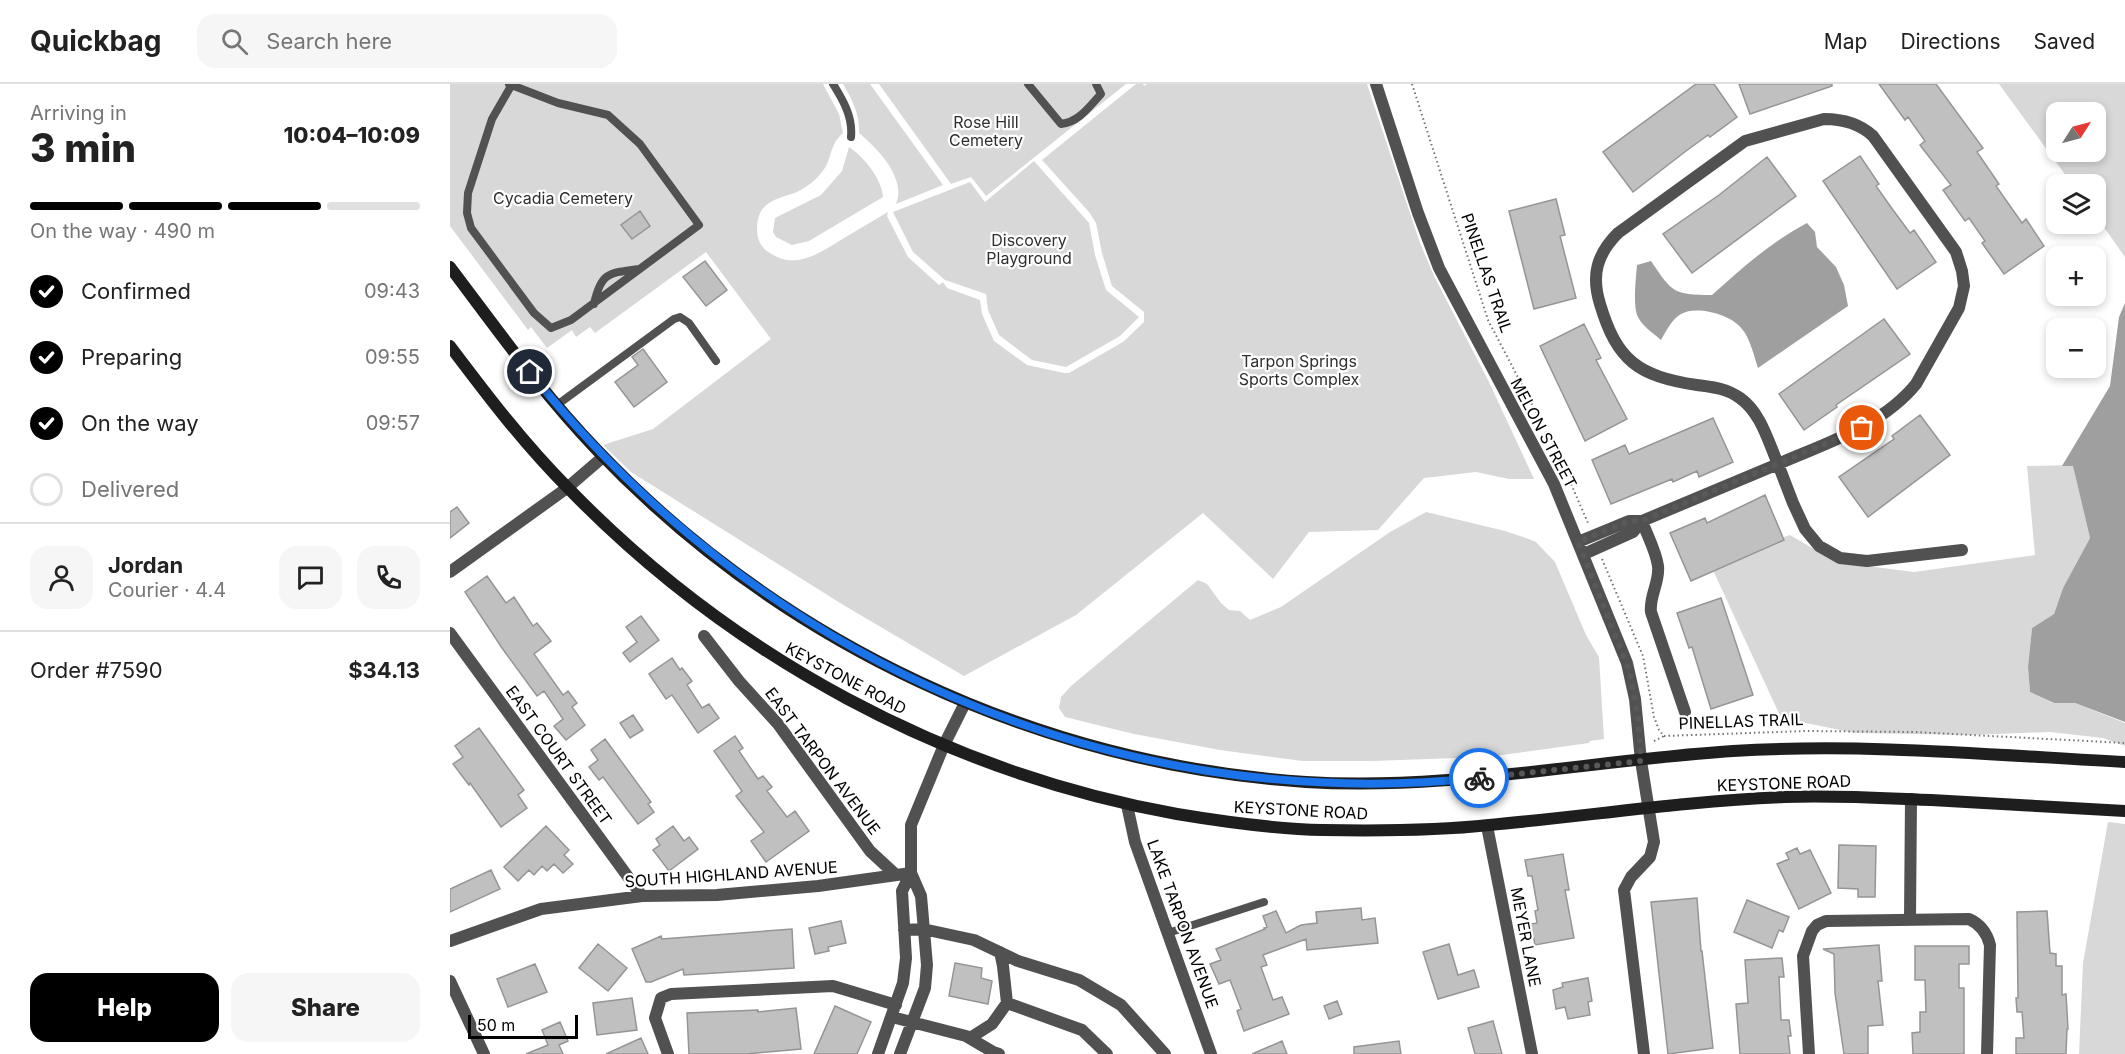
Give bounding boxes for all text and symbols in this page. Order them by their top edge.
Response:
search box [197,14,617,68]
text: Quickbag [30,24,161,58]
icon: search [218,25,251,58]
text: Search here [266,28,392,54]
text: Map [1824,29,1867,54]
text: Directions [1900,29,2001,54]
text: Saved [2034,29,2095,54]
text: Arriving in [30,101,127,125]
north arrow [2046,102,2106,162]
map controls [2046,102,2106,378]
park label: Rose Hill Cemetery [949,112,1023,150]
text: 10:04–10:09 [283,122,420,148]
text: 3 min [30,124,136,171]
button: layers [2046,174,2106,234]
park label: Cycadia Cemetery [493,188,633,208]
street label: PINELLAS TRAIL [1457,211,1517,335]
text: On the way · 490 m [30,219,215,243]
park label: Discovery Playground [986,230,1072,268]
button: + [2046,246,2106,306]
icon: check [30,275,63,308]
text: Confirmed [81,278,191,304]
text: 09:43 [364,279,420,303]
button: − [2046,318,2106,378]
icon: check [30,341,63,374]
text: Preparing [81,344,182,370]
text: 09:55 [365,345,420,369]
pin [504,346,555,397]
park label: Tarpon Springs Sports Complex [1239,351,1360,389]
icon: home [513,355,546,388]
street label: MELON STREET [1507,374,1581,492]
pin [1836,402,1887,453]
icon: check [30,407,63,440]
text: On the way [81,410,199,436]
text: 09:57 [366,411,420,435]
icon: bag [1845,411,1878,444]
text: Delivered [81,476,179,502]
button: person [30,546,93,609]
button: chat [279,546,342,609]
button: phone [357,546,420,609]
text: Jordan [108,552,183,578]
text: Courier · 4.4 [108,578,226,602]
street label: KEYSTONE ROAD [782,638,910,718]
text: Order #7590 [30,657,163,683]
text: $34.13 [348,657,420,683]
street label: EAST COURT STREET [502,682,616,828]
street label: EAST TARPON AVENUE [761,683,885,839]
street label: PINELLAS TRAIL [1678,709,1804,733]
courier [1449,748,1509,808]
icon: bike [1463,762,1496,795]
street label: KEYSTONE ROAD [1717,771,1851,795]
street label: KEYSTONE ROAD [1233,796,1369,824]
street label: LAKE TARPON AVENUE [1143,837,1223,1011]
street label: SOUTH HIGHLAND AVENUE [624,857,838,891]
street label: MEYER LANE [1507,885,1545,989]
button: Help [30,973,219,1042]
button: Share [231,973,420,1042]
scale bar [468,1012,578,1040]
text: 50 m [477,1015,515,1035]

